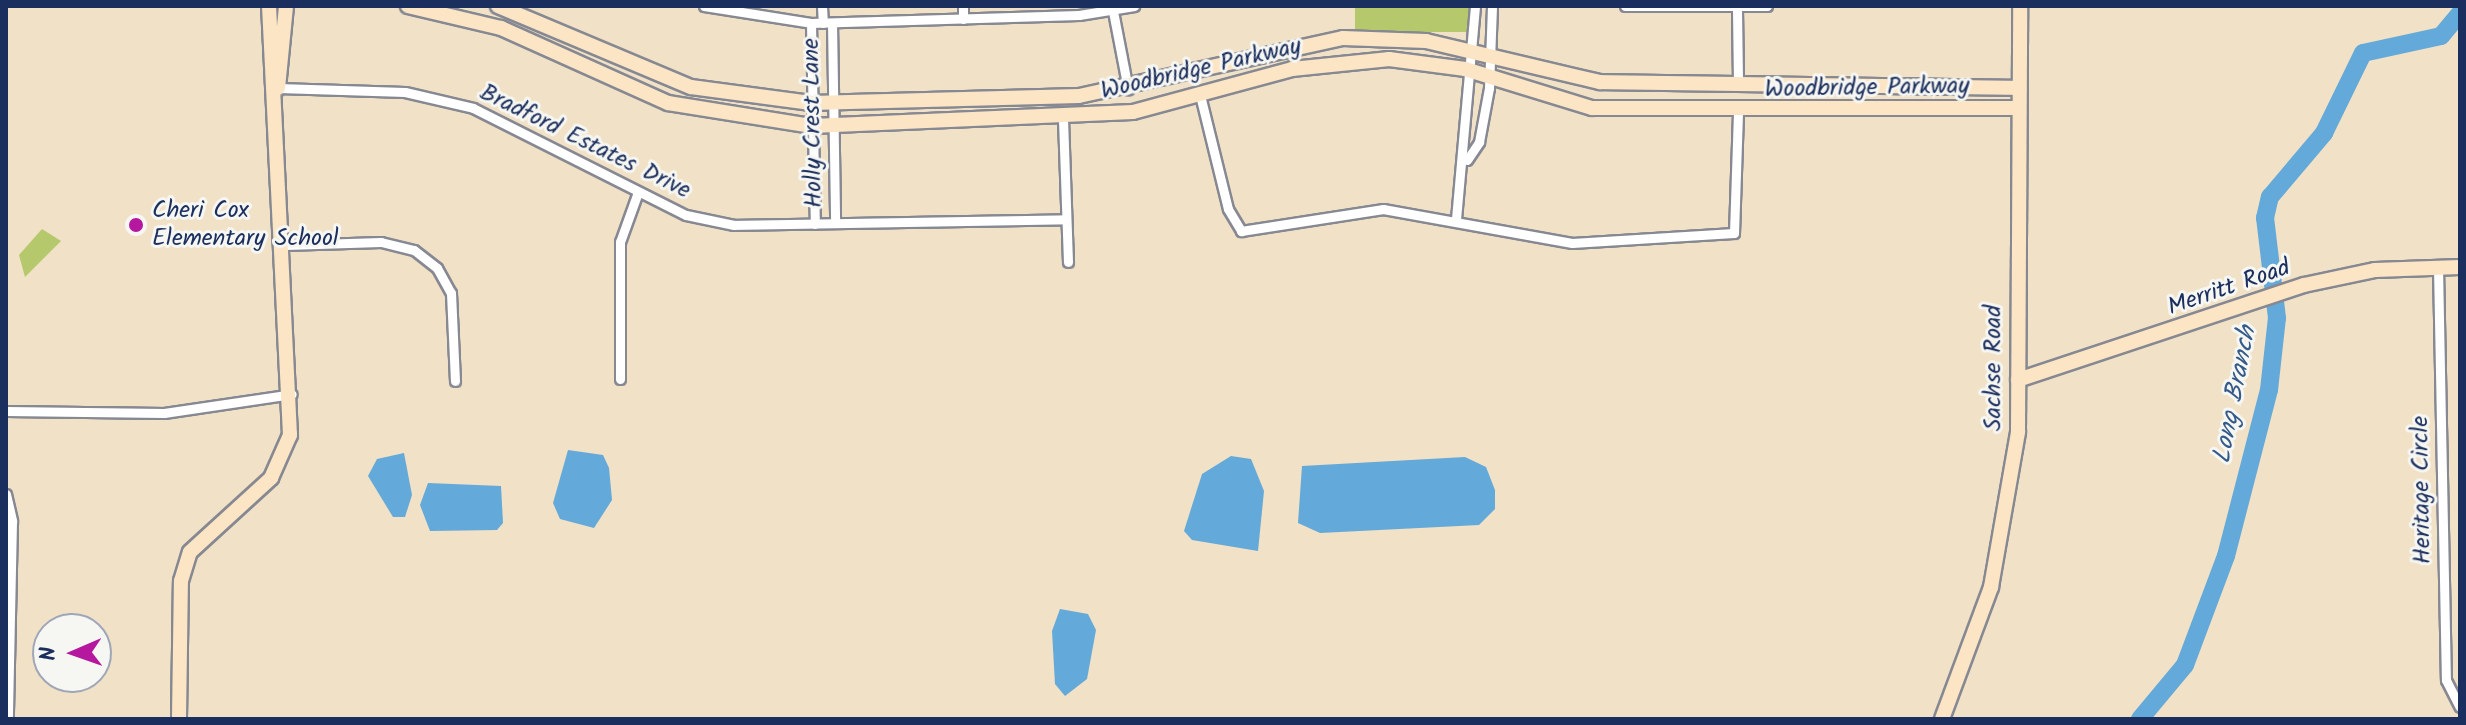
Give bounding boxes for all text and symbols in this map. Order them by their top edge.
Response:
street label: Woodbridge Parkway [1098,32,1304,106]
street label: Holly Crest Lane [797,38,829,208]
street label: Woodbridge Parkway [1764,72,1970,104]
street label: Bradford Estates Drive [475,78,695,206]
place label: Cheri Cox Elementary School [152,197,339,253]
marker: Cheri Cox Elementary School [127,216,145,234]
street label: Merritt Road [2164,254,2294,322]
street label: Sachse Road [1980,305,2008,431]
water label: Long Branch [2207,324,2265,466]
street label: Heritage Circle [2406,416,2438,564]
north arrow [32,613,112,693]
text: N [32,646,67,661]

